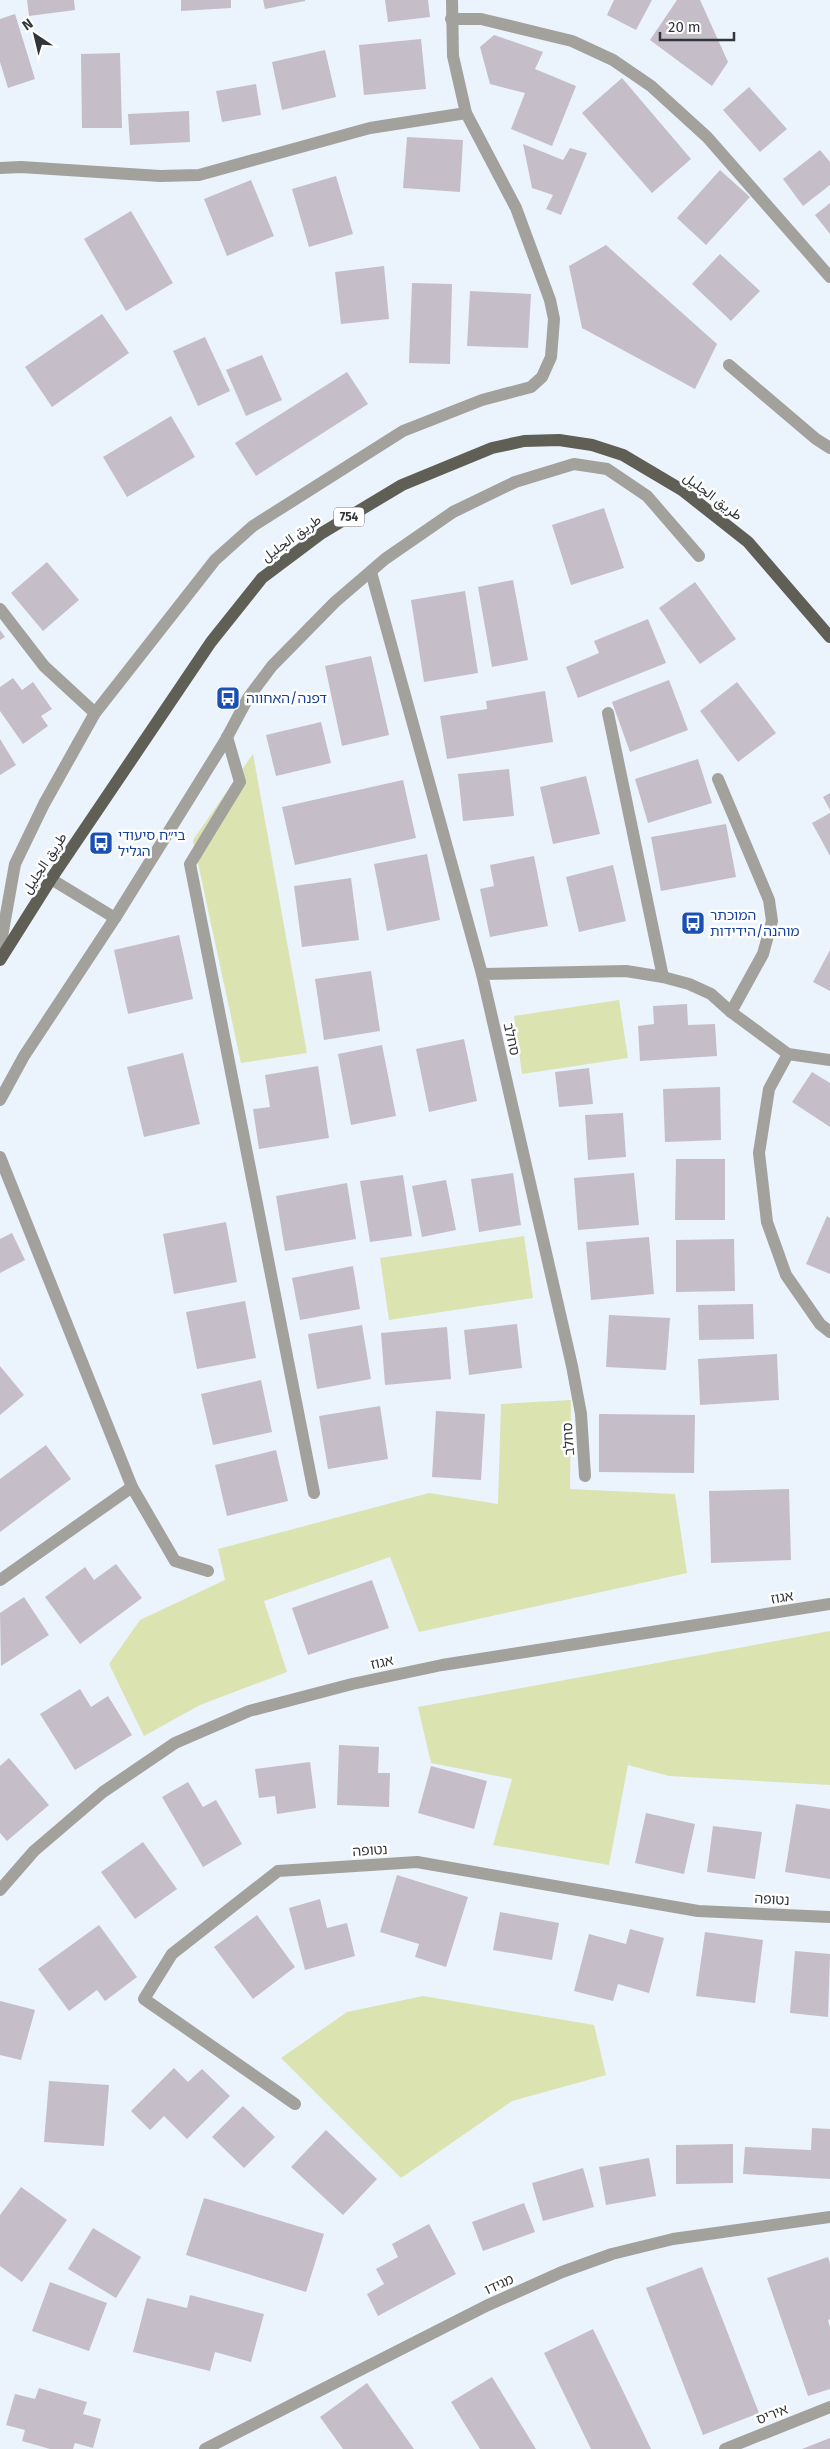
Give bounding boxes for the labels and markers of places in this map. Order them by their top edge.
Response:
bus stop icon: דפנה/האחווה [215,685,241,711]
place label: דפנה/האחווה [246,690,327,707]
place label: בי״ח סיעודי הגליל [118,827,186,860]
bus stop icon: בי״ח סיעודי הגליל [88,830,114,856]
place label: המוכתר מוהנה/הידידות [710,907,800,940]
bus stop icon: המוכתר מוהנה/הידידות [680,910,706,936]

